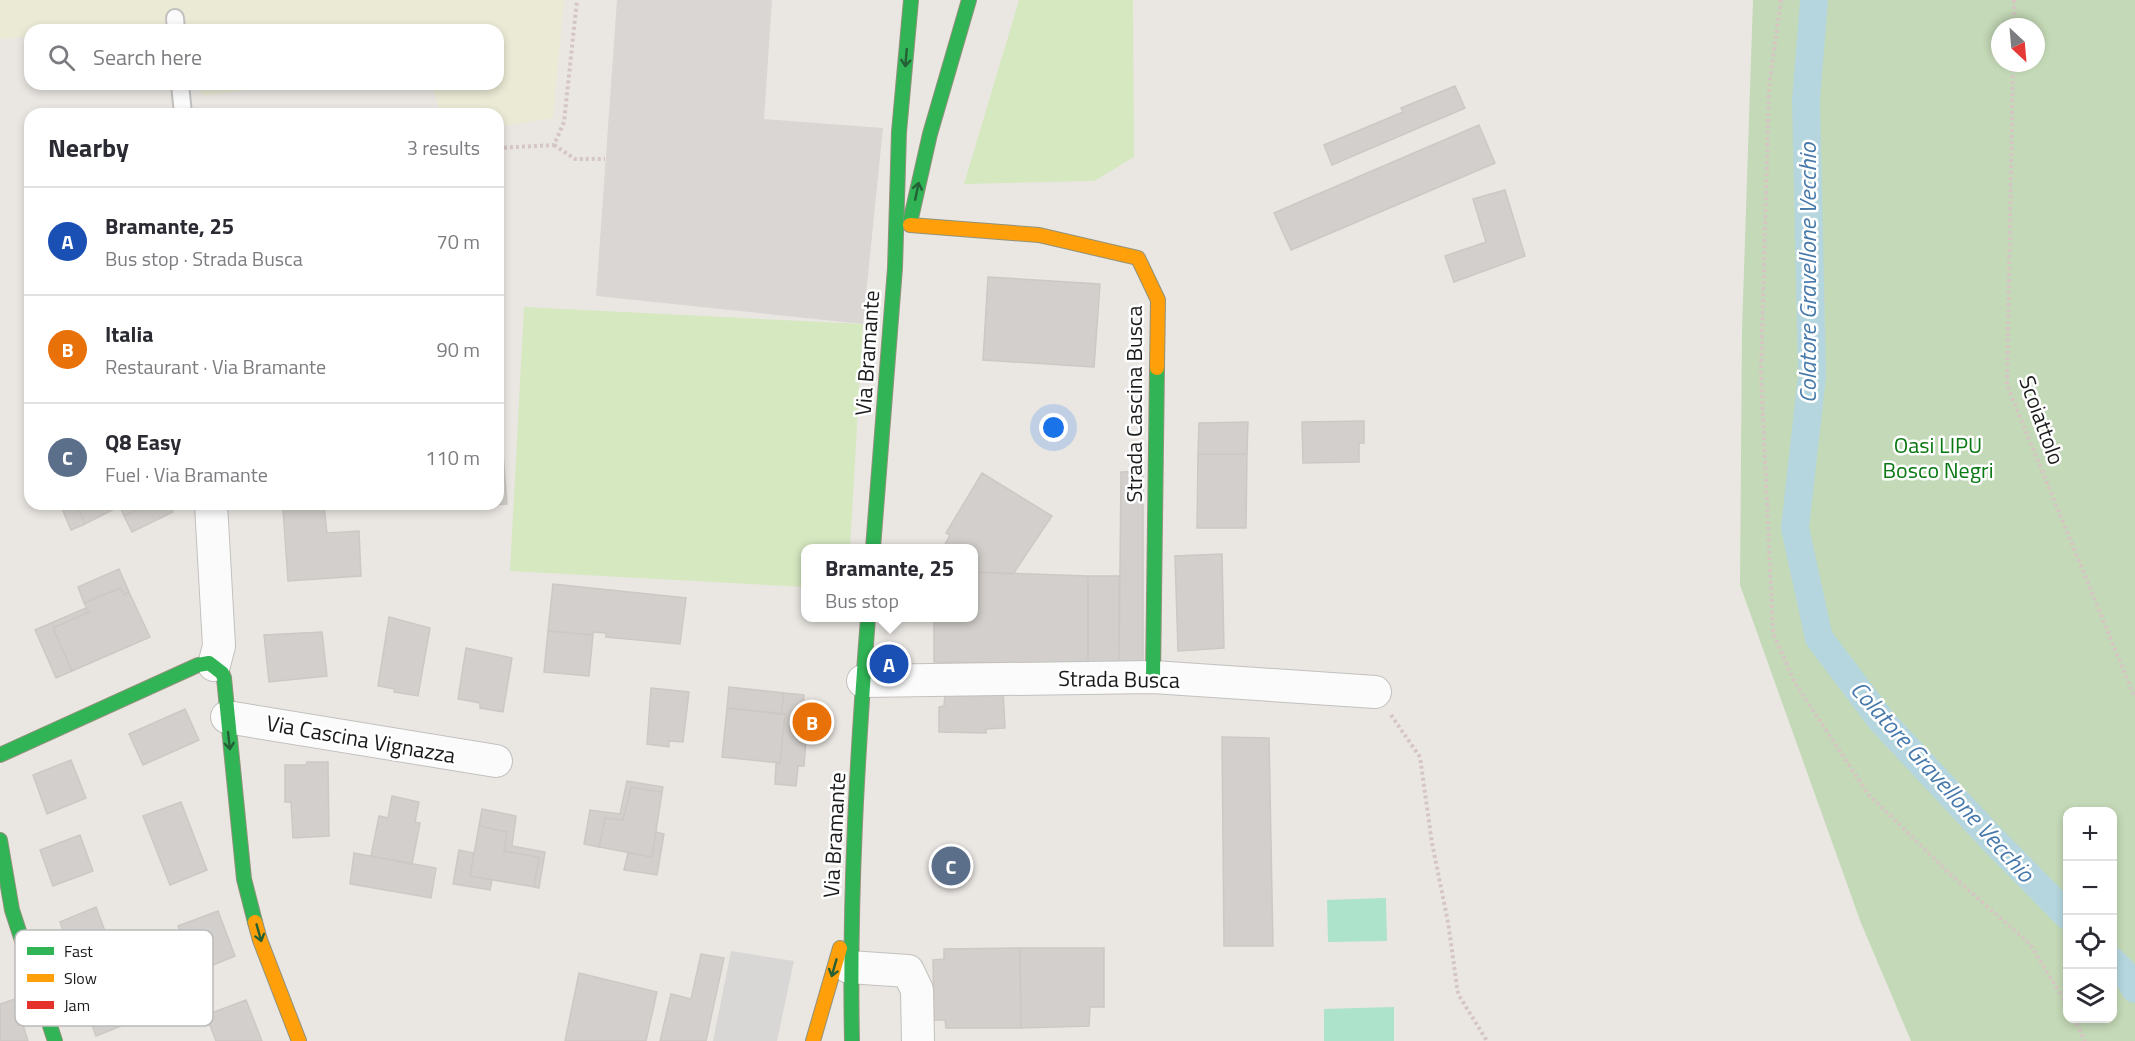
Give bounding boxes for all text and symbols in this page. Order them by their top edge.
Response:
north arrow [1991,18,2045,72]
search box [24,24,504,90]
text: Search here [93,40,202,74]
icon: search [45,41,78,74]
one-way arrow [900,48,911,68]
text: Nearby [48,128,129,167]
text: 3 results [407,132,480,163]
water label: Colatore Gravellone Vecchio [1789,142,1825,403]
one-way arrow [912,182,923,202]
text: Bramante, 25 [105,209,234,243]
text: A [61,226,74,257]
text: 70 m [436,226,480,257]
text: Bus stop · Strada Busca [105,243,303,274]
street label: Via Bramante [846,289,888,417]
street label: Strada Cascina Busca [1117,306,1151,502]
text: Italia [105,317,153,351]
text: B [61,334,74,365]
text: 90 m [436,334,480,365]
text: Restaurant · Via Bramante [105,351,326,382]
street label: Scoiattolo [2010,371,2074,469]
your location [1039,413,1068,442]
text: Q8 Easy [105,425,181,459]
park label: Oasi LIPU Bosco Negri [1883,428,1993,487]
text: C [62,442,73,473]
text: 110 m [425,442,480,473]
text: Fuel · Via Bramante [105,459,268,490]
popup [801,544,978,622]
text: Bramante, 25 [825,551,954,585]
text: Bus stop [825,585,899,616]
pin: A [870,642,908,686]
street label: Strada Busca [1058,661,1180,697]
water label: Colatore Gravellone Vecchio [1842,672,2044,891]
pin: B [792,700,832,744]
street label: Via Cascina Vignazza [264,706,458,772]
one-way arrow [224,730,235,750]
street label: Via Bramante [814,771,854,899]
map controls [2063,807,2117,1023]
button: + [2063,807,2117,861]
pin: C [932,844,970,888]
button: − [2063,861,2117,915]
button: locate [2063,915,2117,969]
one-way arrow [253,923,265,942]
legend [15,930,213,1026]
text: Fast [64,939,93,963]
one-way arrow [828,958,839,977]
text: Slow [64,966,97,990]
button: layers [2063,969,2117,1023]
text: Jam [64,993,90,1017]

